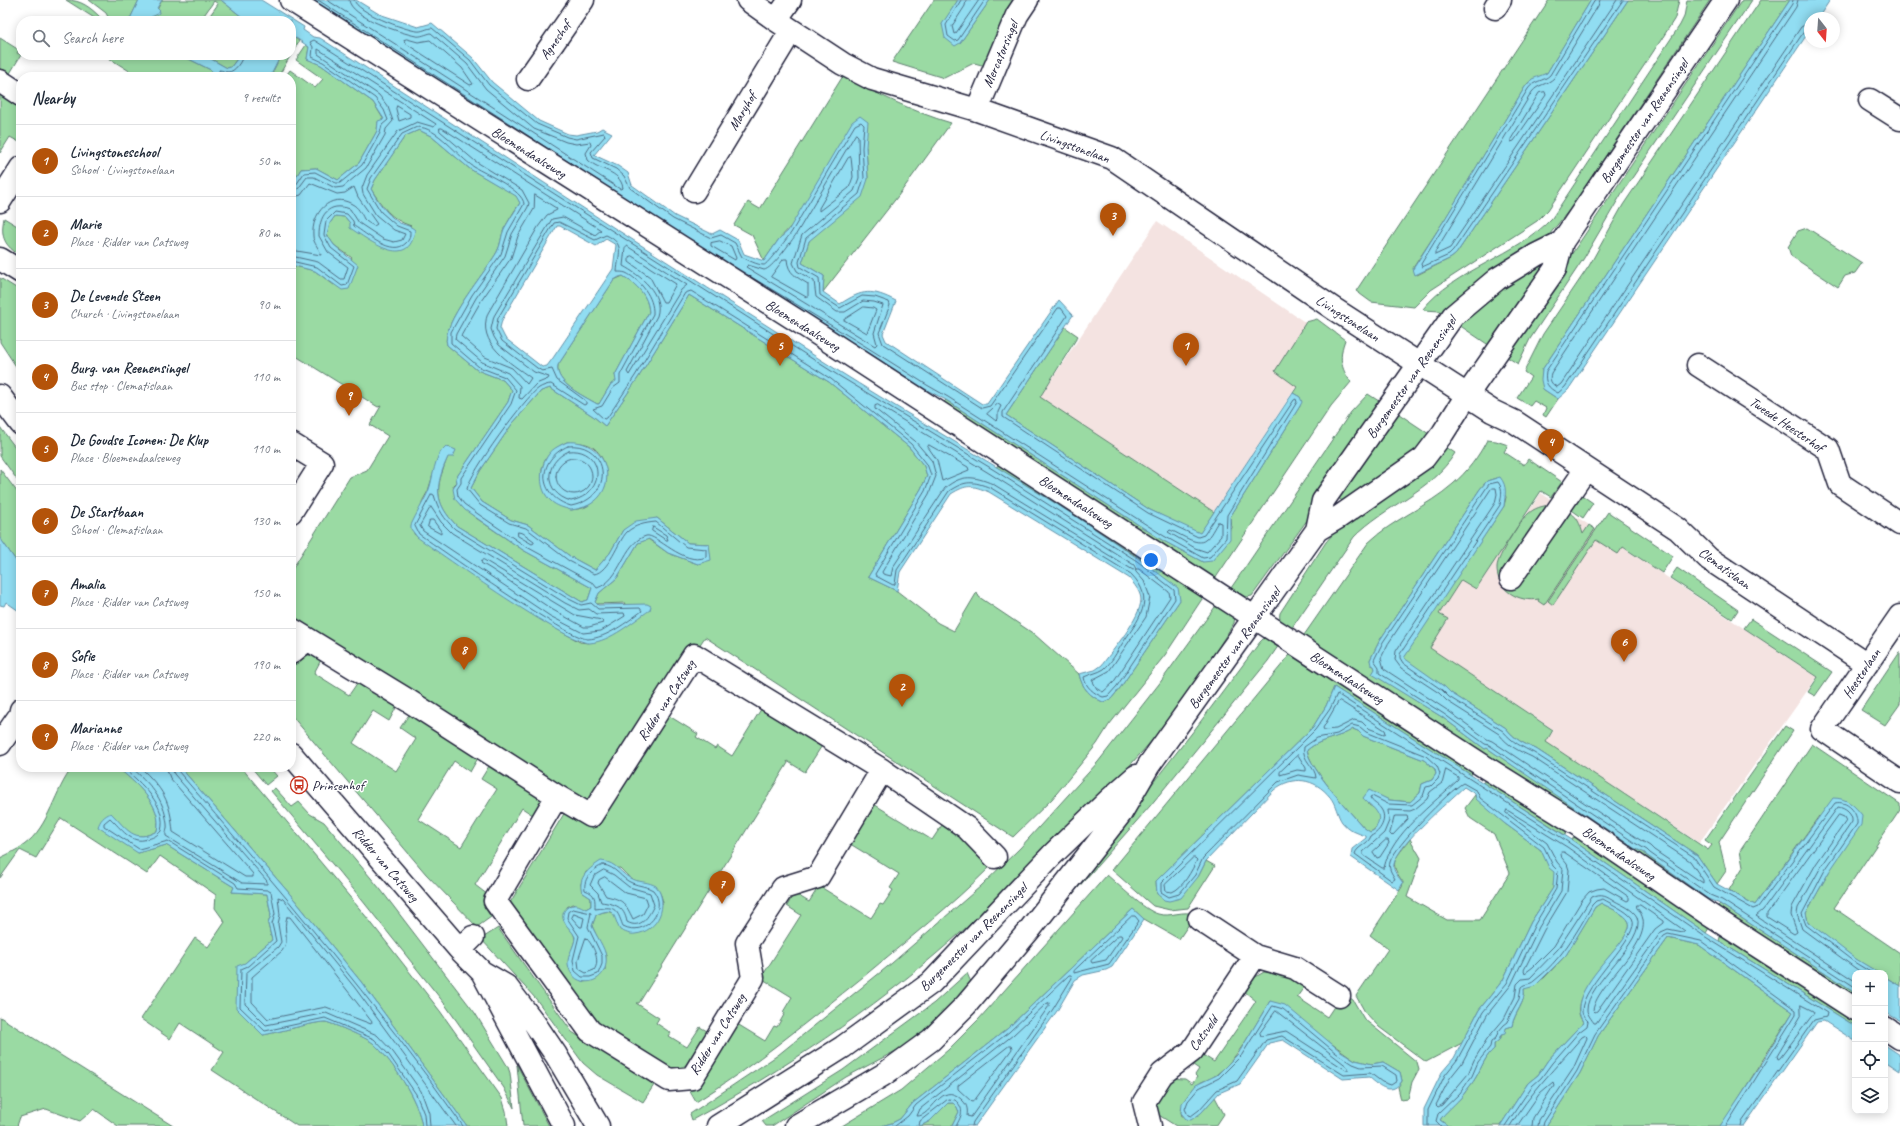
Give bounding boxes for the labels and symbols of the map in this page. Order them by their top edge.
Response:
north arrow [1804,12,1840,48]
street label: Agneshof [536,15,576,63]
street label: Mercatorsingel [979,16,1023,90]
street label: Burgemeester van Reenensingel [1597,54,1694,186]
street label: Maryhof [724,87,762,133]
street label: Bloemendaalseweg [488,123,570,183]
street label: Livingstonelaan [1038,126,1113,167]
pin: 3 [1100,203,1126,236]
street label: Livingstonelaan [1313,291,1383,346]
street label: Bloemendaalseweg [762,296,844,356]
street label: Burgemeester van Reenensingel [1363,311,1462,442]
pin: 5 [767,333,793,366]
pin: 1 [1173,333,1199,366]
pin: 9 [336,383,362,416]
street label: Tweede Heesterhof [1746,393,1830,457]
pin: 4 [1538,429,1564,462]
street label: Bloemendaalseweg [1036,471,1117,532]
street label: Clematislaan [1695,544,1755,593]
your location [1141,550,1161,570]
street label: Burgemeester van Reenensingel [1185,582,1286,712]
pin: 6 [1611,629,1637,662]
pin: 8 [451,637,477,670]
street label: Heesterlaan [1839,645,1885,701]
street label: Bloemendaalseweg [1307,647,1388,708]
street label: Ridder van Catsweg [634,656,699,744]
pin: 2 [889,674,915,707]
bus stop icon: Prinsenhof [289,775,309,795]
place label: Prinsenhof [312,777,367,794]
street label: Bloemendaalseweg [1579,823,1659,885]
street label: Ridder van Catsweg [349,824,423,906]
pin: 7 [709,871,735,904]
street label: Burgemeester van Reenensingel [916,878,1033,995]
street label: Ridder van Catsweg [686,989,750,1078]
street label: Catsveld [1185,1010,1223,1054]

